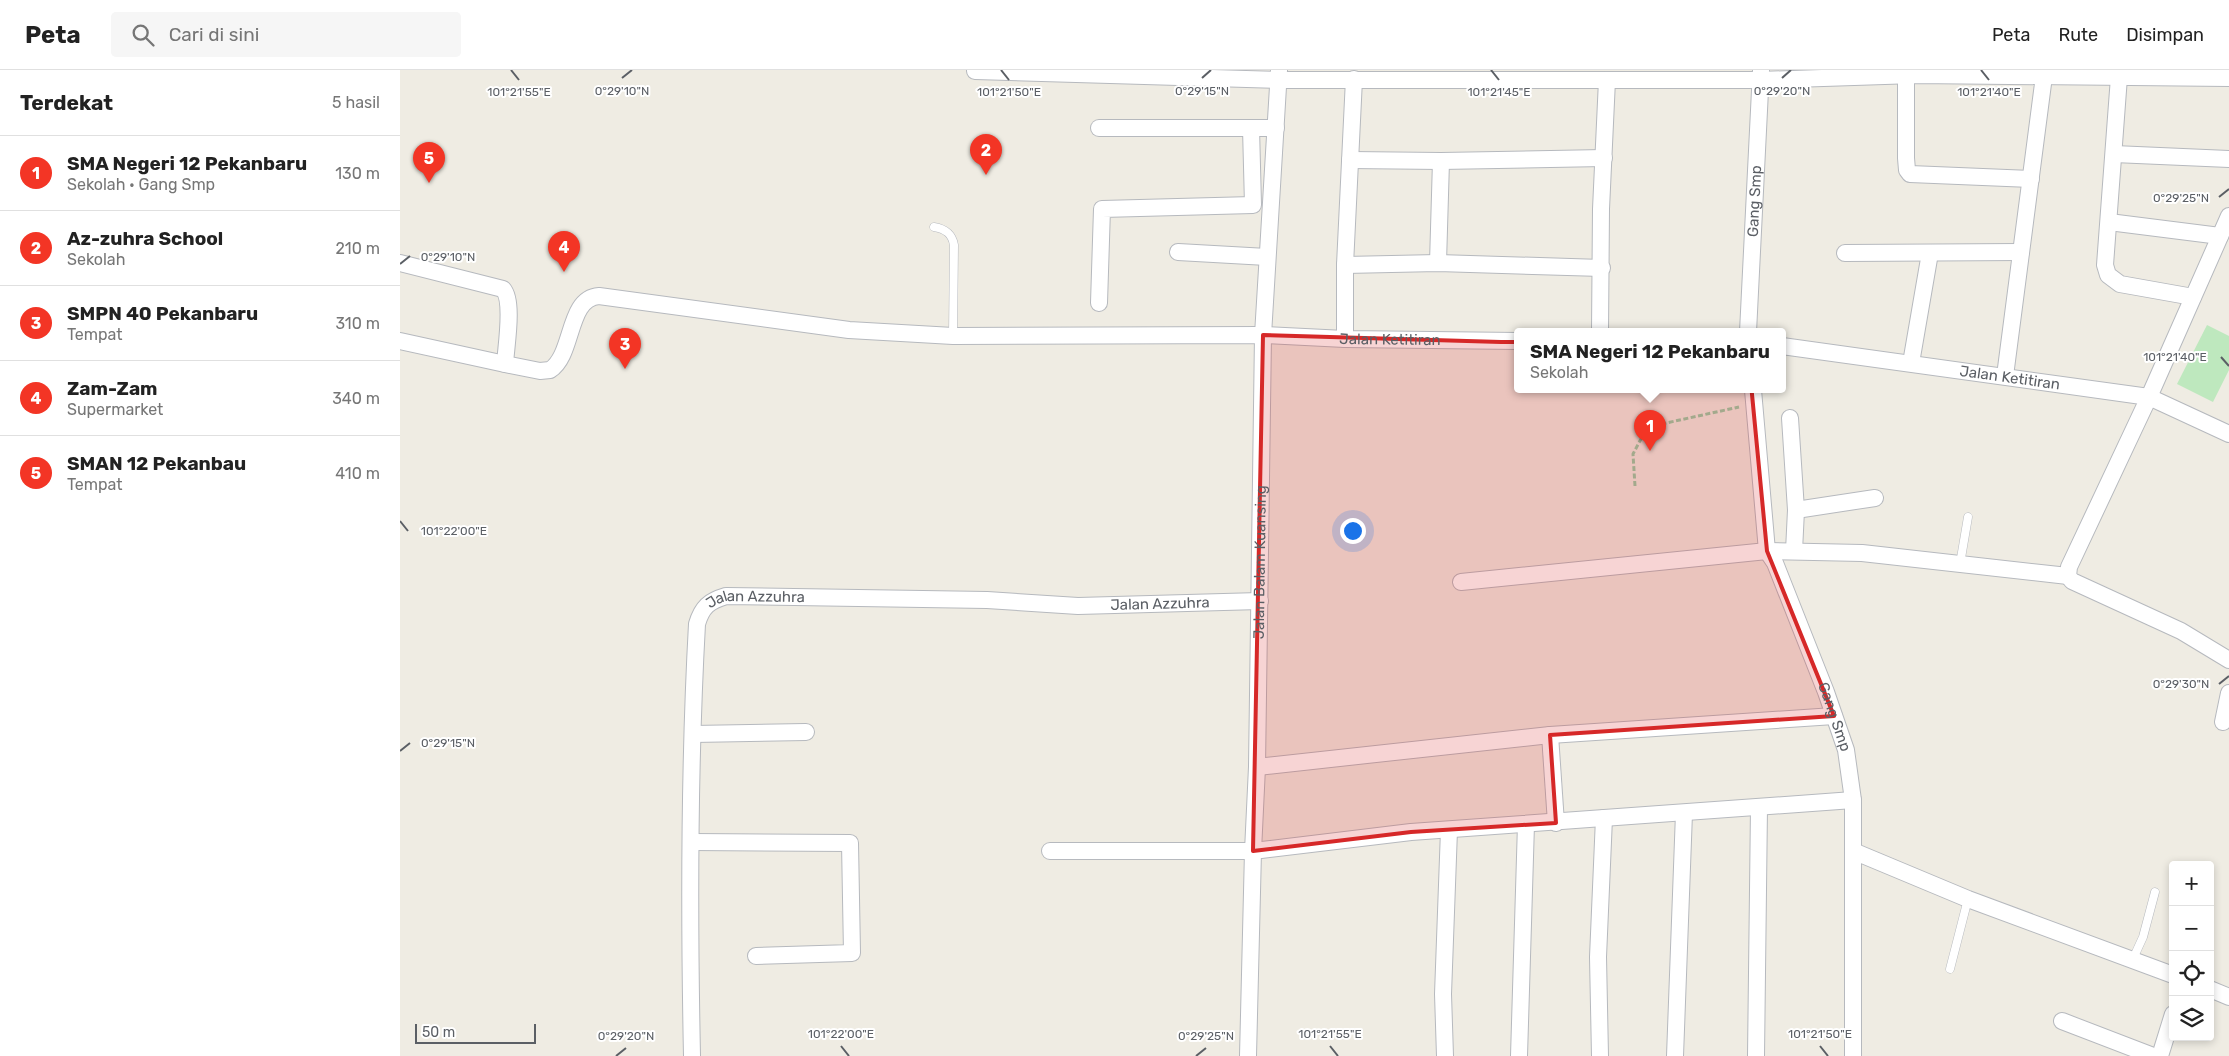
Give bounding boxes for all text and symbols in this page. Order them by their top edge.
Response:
search box [111,12,461,57]
text: Peta [25,21,81,49]
icon: search [129,21,157,49]
text: Cari di sini [169,23,259,46]
text: Peta [1992,24,2030,46]
text: Rute [2058,24,2098,46]
text: Disimpan [2126,24,2204,46]
text: 0°29'10"N [595,84,649,98]
text: 0°29'15"N [1175,84,1229,98]
text: 0°29'20"N [1754,84,1810,98]
text: 101°21'55"E [487,85,551,99]
text: 101°21'50"E [977,85,1041,99]
text: 101°21'45"E [1467,85,1531,99]
text: 101°21'40"E [1957,85,2021,99]
text: Terdekat [20,90,113,115]
text: 5 hasil [332,93,380,112]
pin: 2 [970,134,1002,175]
pin: 5 [413,142,445,183]
text: SMA Negeri 12 Pekanbaru [67,152,307,175]
text: 1 [32,164,40,183]
text: 130 m [335,164,380,183]
street label: Gang Smp [1744,165,1765,238]
text: Sekolah · Gang Smp [67,175,215,194]
text: 0°29'25"N [2153,191,2209,205]
text: Az-zuhra School [67,227,223,250]
pin: 4 [548,231,580,272]
text: 2 [31,239,41,258]
text: 210 m [335,239,380,258]
text: Sekolah [67,250,125,269]
text: 0°29'10"N [421,250,475,264]
text: SMPN 40 Pekanbaru [67,302,258,325]
text: 3 [31,314,41,333]
text: 310 m [336,314,380,333]
text: Tempat [67,325,122,344]
pin: 3 [609,328,641,369]
popup [1514,328,1786,393]
street label: Jalan Ketitiran [1339,330,1441,349]
text: SMA Negeri 12 Pekanbaru [1530,340,1770,363]
text: 101°21'40"E [2143,350,2207,364]
street label: Jalan Ketitiran [1958,362,2061,394]
text: Sekolah [1530,363,1588,382]
text: Zam-Zam [67,377,158,400]
text: 4 [31,389,41,408]
text: 340 m [332,389,380,408]
text: Supermarket [67,400,163,419]
pin: 1 [1634,410,1666,451]
text: SMAN 12 Pekanbau [67,452,246,475]
text: 5 [31,464,41,483]
text: 410 m [335,464,380,483]
text: Tempat [67,475,122,494]
street label: Jalan Balam Kuansing [1250,485,1270,639]
your location [1340,518,1366,544]
text: 101°22'00"E [421,524,487,538]
street label: Jalan Azzuhra [703,587,805,612]
street label: Jalan Azzuhra [1110,593,1210,614]
text: 0°29'30"N [2153,677,2209,691]
street label: Gang Smp [1814,680,1855,754]
text: 0°29'15"N [421,736,475,750]
map controls [2169,861,2214,1041]
button: + [2169,861,2214,906]
button: − [2169,906,2214,951]
button: locate [2169,951,2214,996]
button: layers [2169,996,2214,1041]
scale bar [415,1021,536,1044]
text: 50 m [422,1024,455,1041]
text: 101°22'00"E [808,1027,874,1041]
text: 101°21'55"E [1298,1027,1362,1041]
text: 101°21'50"E [1788,1027,1852,1041]
text: 0°29'20"N [598,1029,654,1043]
text: 0°29'25"N [1178,1029,1234,1043]

